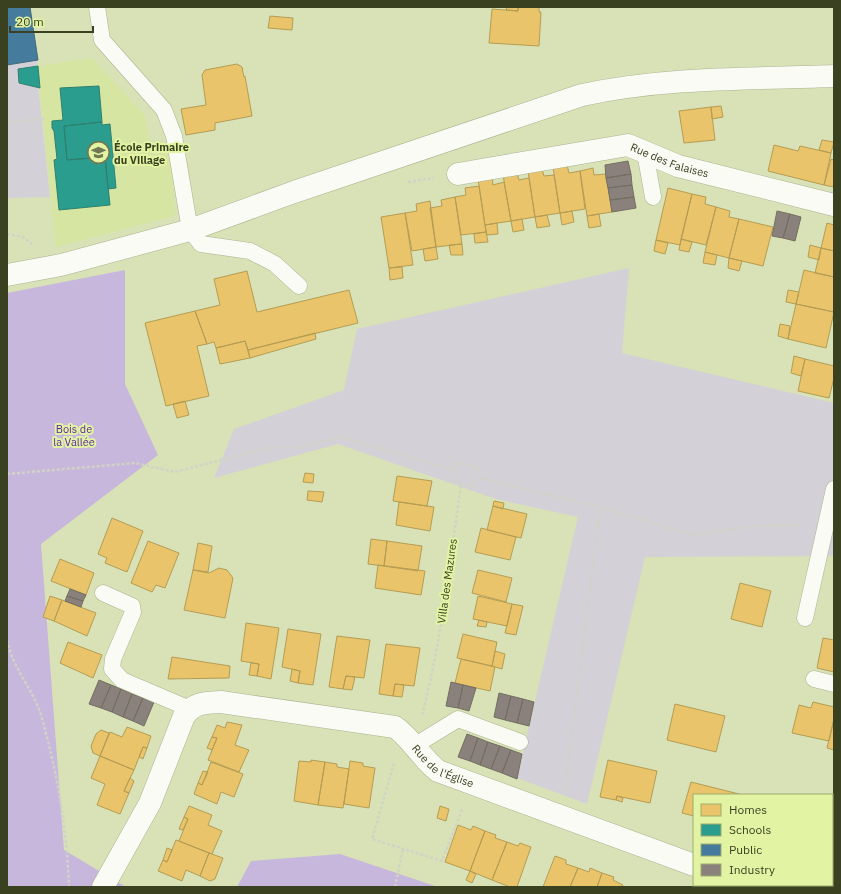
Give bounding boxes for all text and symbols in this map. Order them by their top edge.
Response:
scale bar [10,8,93,34]
text: 20 m [16,14,44,29]
place label: École Primaire du Village [114,139,189,167]
school or university icon: École Primaire du Village [86,140,112,166]
street label: Rue des Falaises [628,140,710,180]
park label: Bois de la Vallée [53,422,95,449]
street label: Villa des Mazures [434,538,460,624]
street label: Rue de l'Église [409,742,476,791]
legend [693,794,833,886]
text: Homes [729,802,767,817]
text: Schools [729,822,772,837]
text: Public [729,842,762,857]
text: Industry [729,862,775,877]

